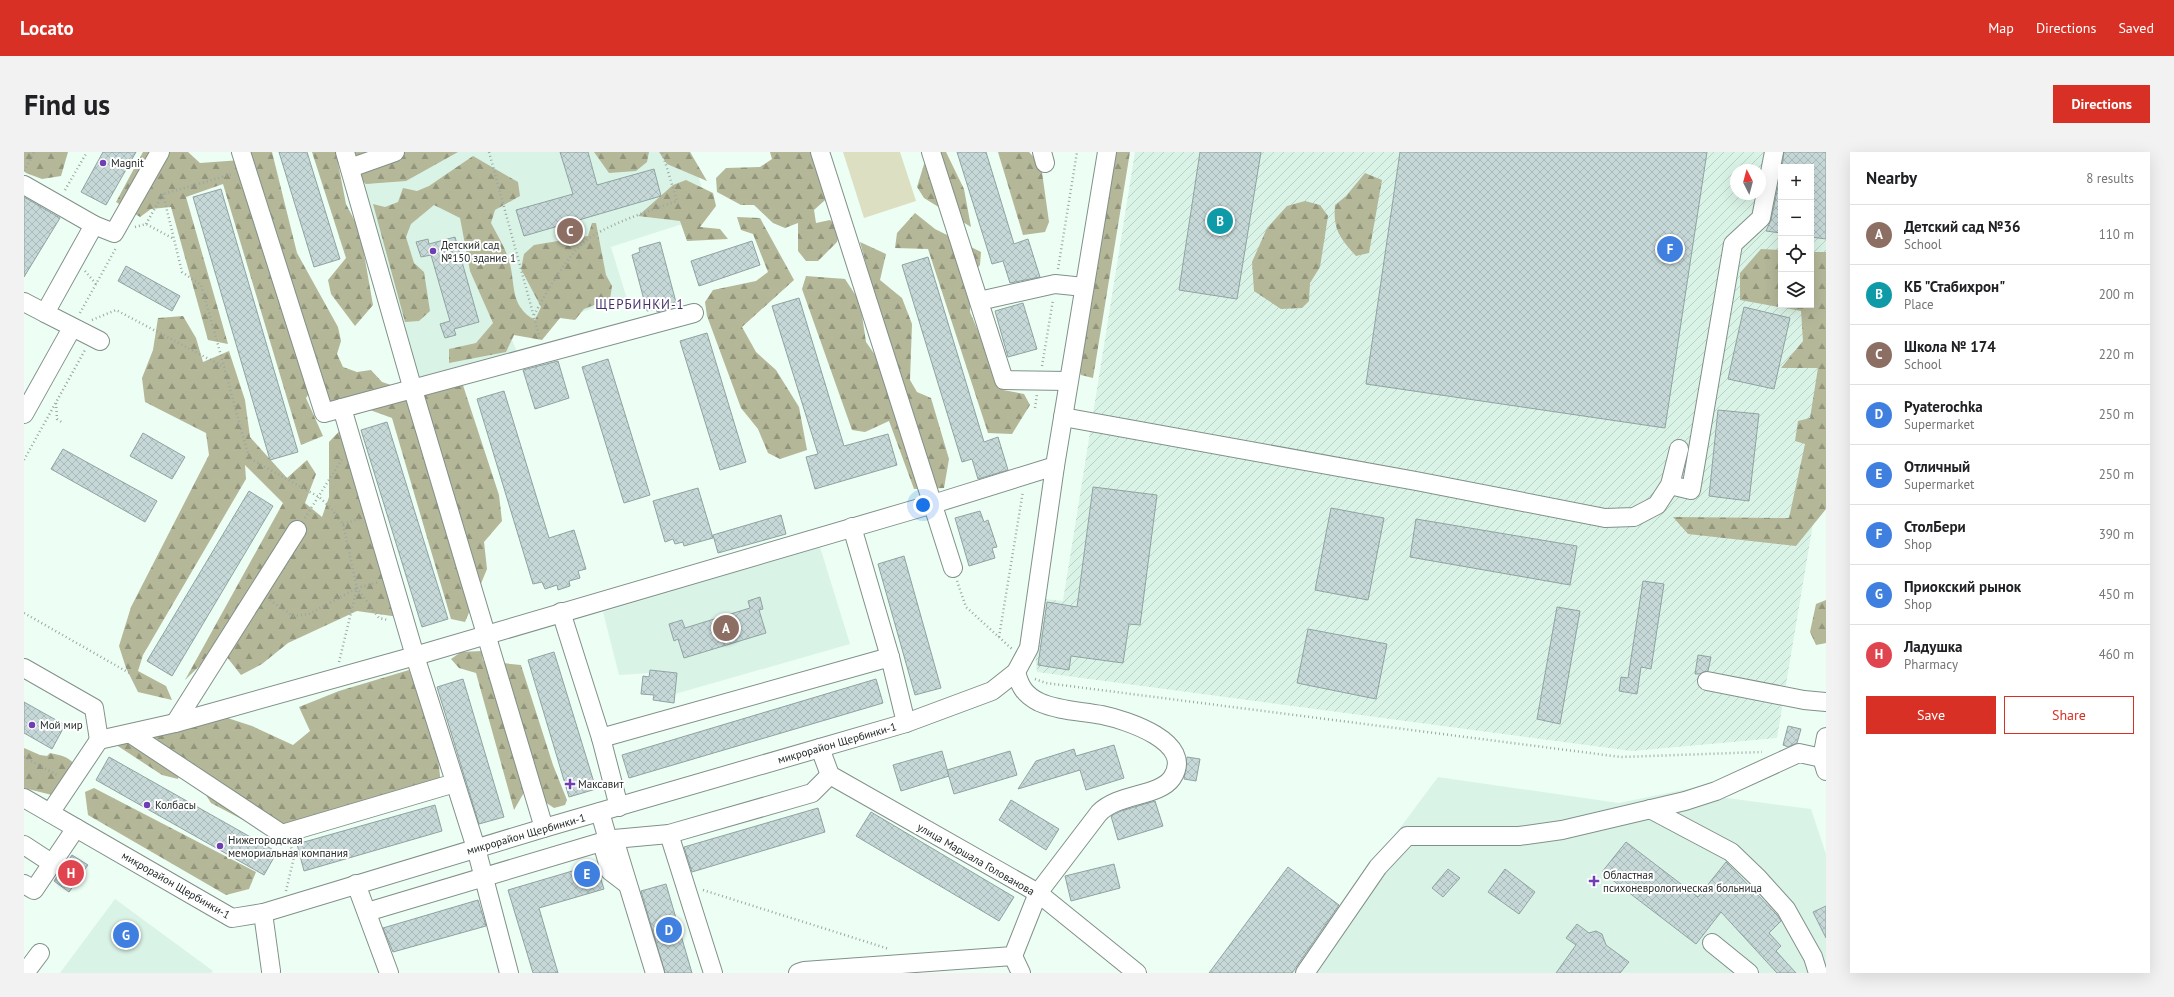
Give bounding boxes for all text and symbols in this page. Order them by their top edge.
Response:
text: Locato [20,16,74,40]
text: Map [1988,19,2014,37]
text: Directions [2036,19,2096,37]
text: Saved [2118,19,2154,37]
button: Directions [2053,85,2150,123]
text: Find us [24,86,110,123]
place label: Magnit [111,156,144,170]
marker: Magnit [98,158,108,168]
north arrow [1730,164,1766,200]
map controls [1778,164,1814,308]
button: + [1778,164,1814,200]
text: Nearby [1866,167,1917,189]
text: 8 results [2086,170,2134,187]
button: − [1778,200,1814,236]
pin: B [1207,206,1233,236]
pin: C [557,216,583,246]
text: Детский сад №36 [1904,217,2021,236]
text: A [1875,226,1883,243]
text: 110 m [2099,226,2134,243]
pin: F [1657,234,1683,264]
button: locate [1778,236,1814,272]
text: School [1904,236,1942,253]
place label: Детский сад №150 здание 1 [441,238,516,265]
marker: Детский сад №150 здание 1 [428,246,438,256]
button: layers [1778,272,1814,308]
text: КБ "Стабихрон" [1904,277,2005,296]
text: B [1875,286,1883,303]
text: 200 m [2099,286,2134,303]
district label: ЩЕРБИНКИ-1 [595,296,685,313]
text: Place [1904,296,1934,313]
text: Школа № 174 [1904,337,1996,356]
text: C [1875,346,1883,363]
text: 220 m [2099,346,2134,363]
text: School [1904,356,1942,373]
text: Pyaterochka [1904,397,1983,416]
text: D [1875,406,1883,423]
text: 250 m [2099,406,2134,423]
text: Supermarket [1904,416,1974,433]
text: Отличный [1904,457,1970,476]
text: E [1876,466,1882,483]
text: 250 m [2099,466,2134,483]
text: Supermarket [1904,476,1974,493]
your location [913,495,933,515]
text: СтолБери [1904,517,1966,536]
text: F [1876,526,1882,543]
text: 390 m [2099,526,2134,543]
text: Shop [1904,536,1932,553]
text: Приокский рынок [1904,577,2021,596]
text: G [1875,586,1883,603]
text: 450 m [2099,586,2134,603]
text: Shop [1904,596,1932,613]
pin: A [713,613,739,643]
text: Ладушка [1904,637,1963,656]
text: H [1875,646,1883,663]
text: 460 m [2099,646,2134,663]
text: Pharmacy [1904,656,1958,673]
button: Save [1866,696,1996,734]
button: Share [2004,696,2134,734]
place label: Мой мир [40,718,83,732]
street label: микрорайон Щербинки-1 [776,719,898,767]
marker: Мой мир [27,720,37,730]
place label: Максавит [578,777,624,791]
marker: Максавит [565,779,575,789]
place label: Колбасы [155,798,196,812]
marker: Колбасы [142,800,152,810]
street label: микрорайон Щербинки-1 [465,810,587,858]
street label: улица Маршала Голованова [915,820,1037,898]
place label: Нижегородская мемориальная компания [228,833,348,860]
marker: Нижегородская мемориальная компания [215,841,225,851]
street label: микрорайон Щербинки-1 [119,848,233,922]
pin: H [58,858,84,888]
pin: E [574,859,600,889]
place label: Областная психоневрологическая больница [1603,868,1762,895]
marker: Областная психоневрологическая больница [1588,875,1600,887]
pin: D [656,915,682,945]
pin: G [113,920,139,950]

